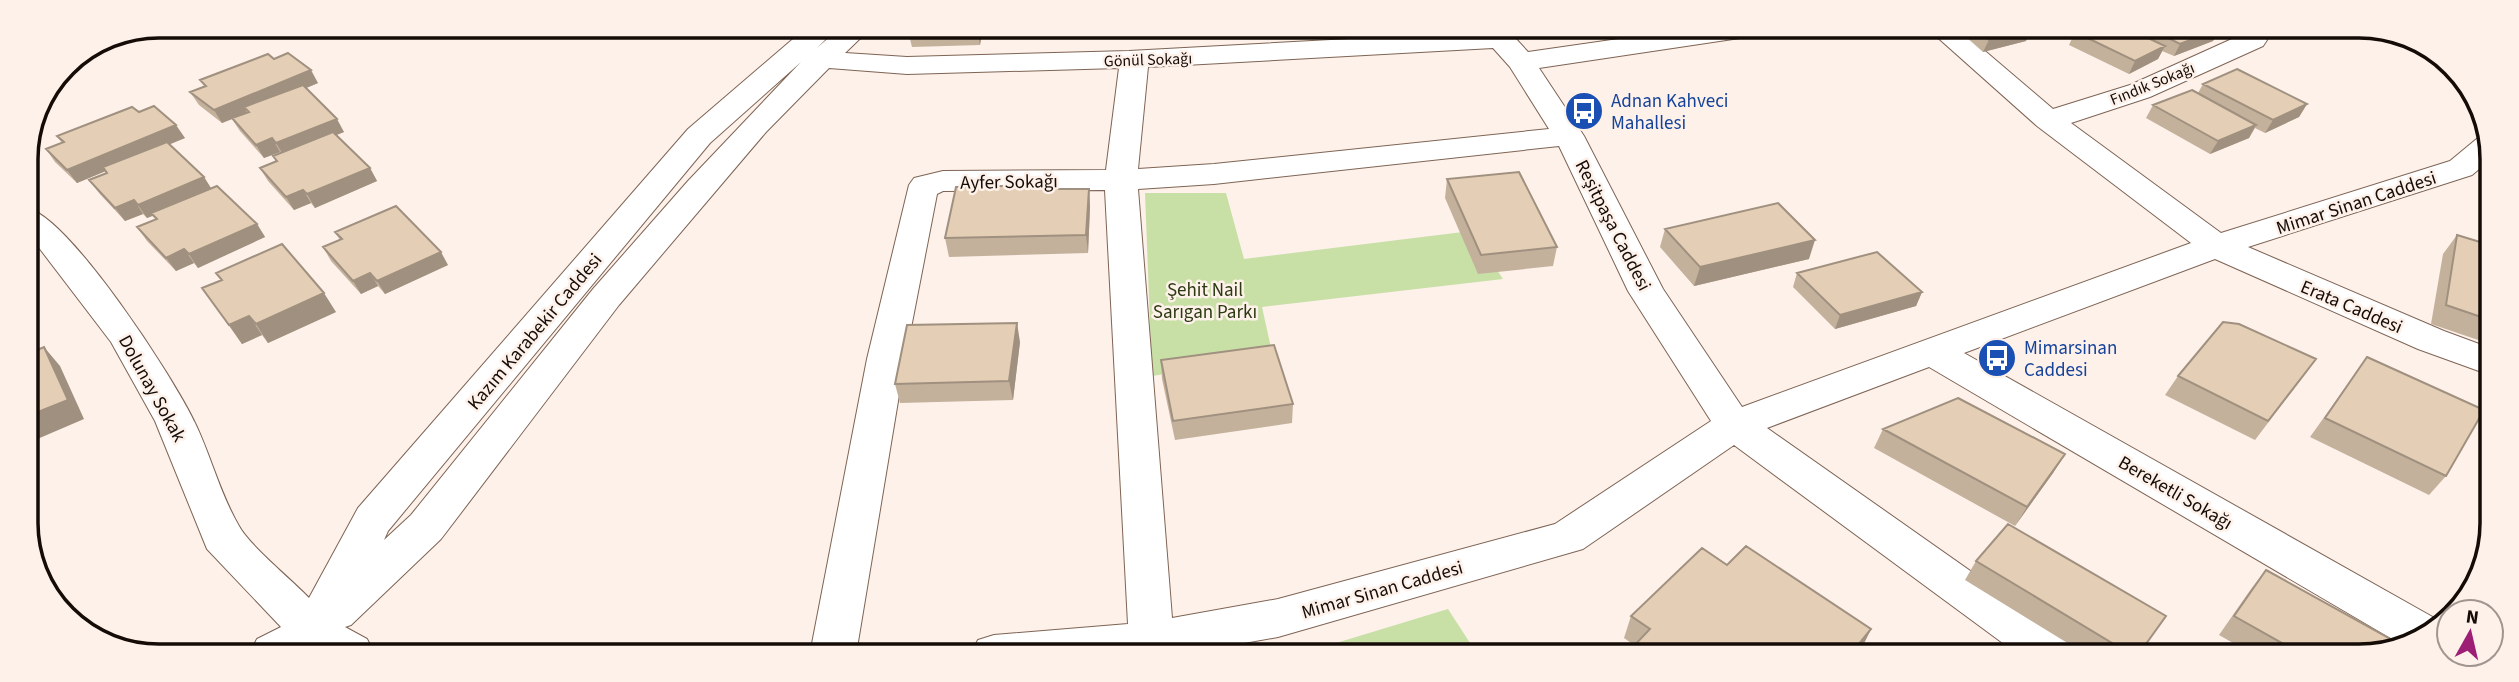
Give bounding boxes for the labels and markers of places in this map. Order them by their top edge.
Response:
place label: Adnan Kahveci Mahallesi [1611,88,1729,137]
bus stop icon: Adnan Kahveci Mahallesi [1563,90,1605,132]
place label: Mimarsinan Caddesi [2024,335,2117,384]
bus stop icon: Mimarsinan Caddesi [1976,337,2018,379]

